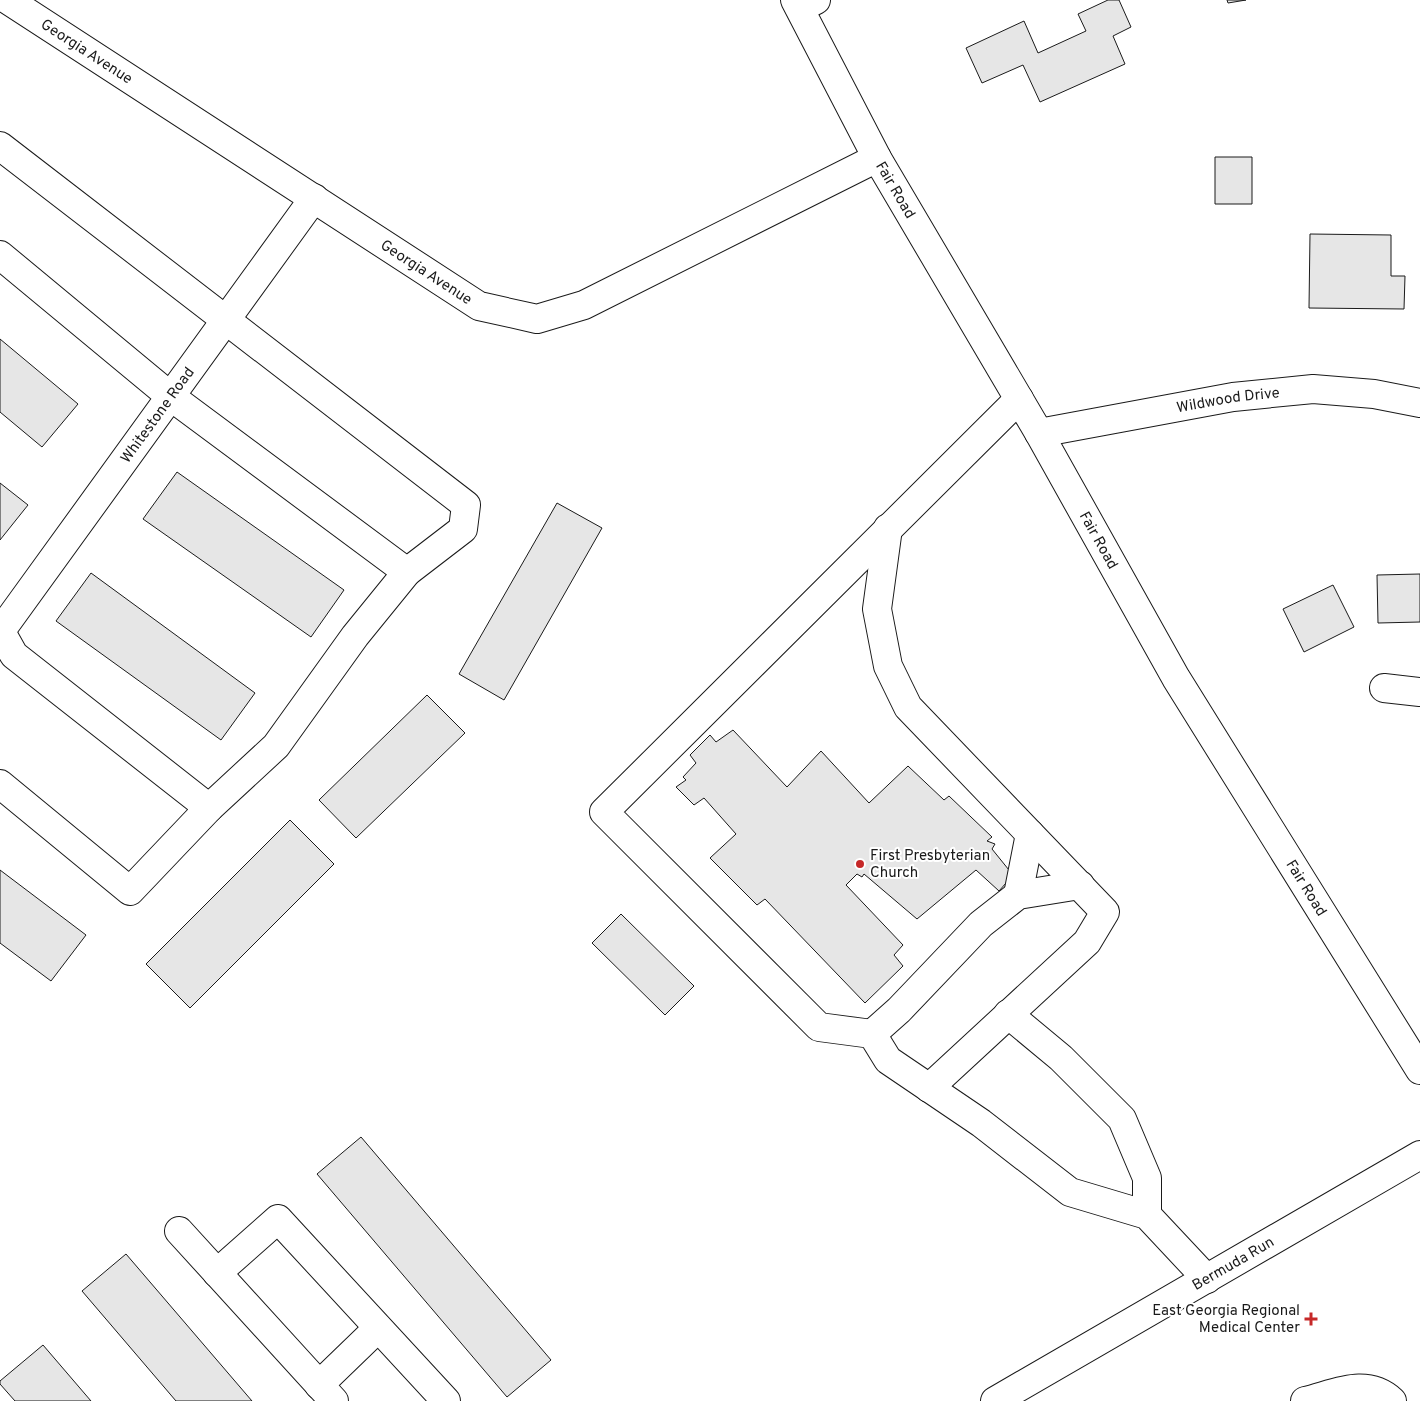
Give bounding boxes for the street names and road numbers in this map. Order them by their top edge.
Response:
street label: Georgia Avenue [37,16,136,89]
street label: Fair Road [870,159,919,223]
street label: Georgia Avenue [376,236,475,310]
street label: Whitestone Road [117,364,199,468]
street label: Wildwood Drive [1175,384,1281,418]
street label: Fair Road [1074,509,1121,573]
street label: Fair Road [1281,857,1330,920]
street label: Bermuda Run [1189,1233,1278,1296]

